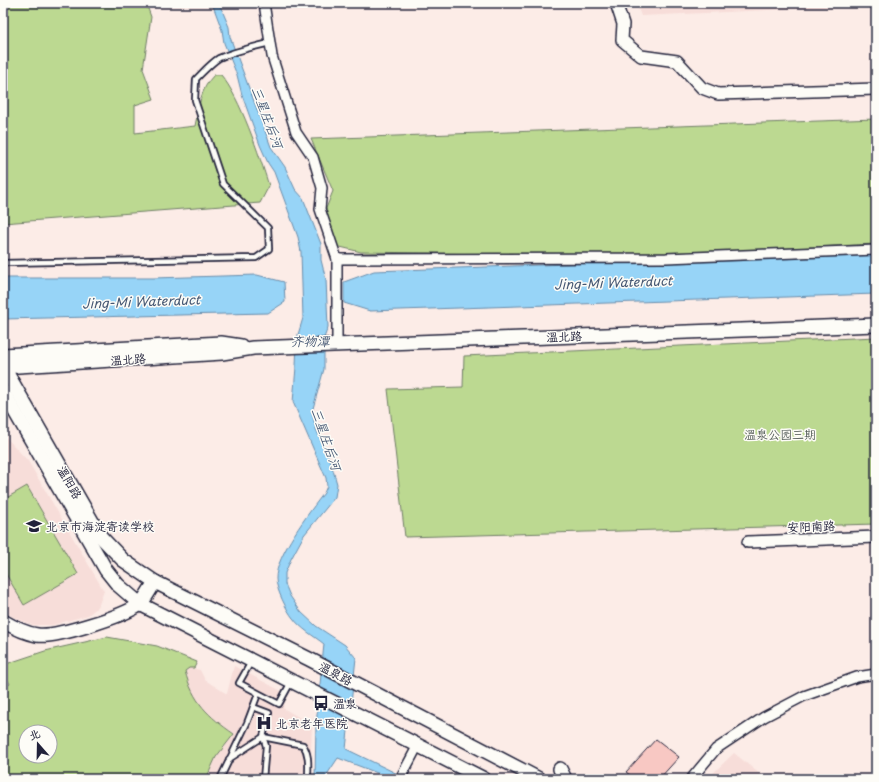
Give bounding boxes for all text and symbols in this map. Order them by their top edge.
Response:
water label: 三星庄后河 [247,83,289,153]
water label: Jing-Mi Waterduct [554,270,674,294]
water label: Jing-Mi Waterduct [82,289,202,313]
street label: 温北路 [546,326,582,346]
water label: 齐物潭 [290,331,330,350]
street label: 温北路 [109,349,147,369]
water label: 三星庄后河 [307,405,347,475]
park label: 温泉公园三期 [744,425,816,443]
street label: 温阳路 [53,462,87,502]
street label: 安阳南路 [787,516,835,536]
school or university icon: 北京市海淀寄读学校 [25,517,43,535]
place label: 北京市海淀寄读学校 [46,517,154,535]
street label: 温泉路 [316,657,356,689]
bus stop icon: 温泉 [312,694,330,712]
place label: 温泉 [333,694,357,712]
hospital icon: 北京老年医院 [255,714,273,732]
place label: 北京老年医院 [276,714,348,732]
north arrow [18,724,58,764]
text: 北 [26,724,42,744]

